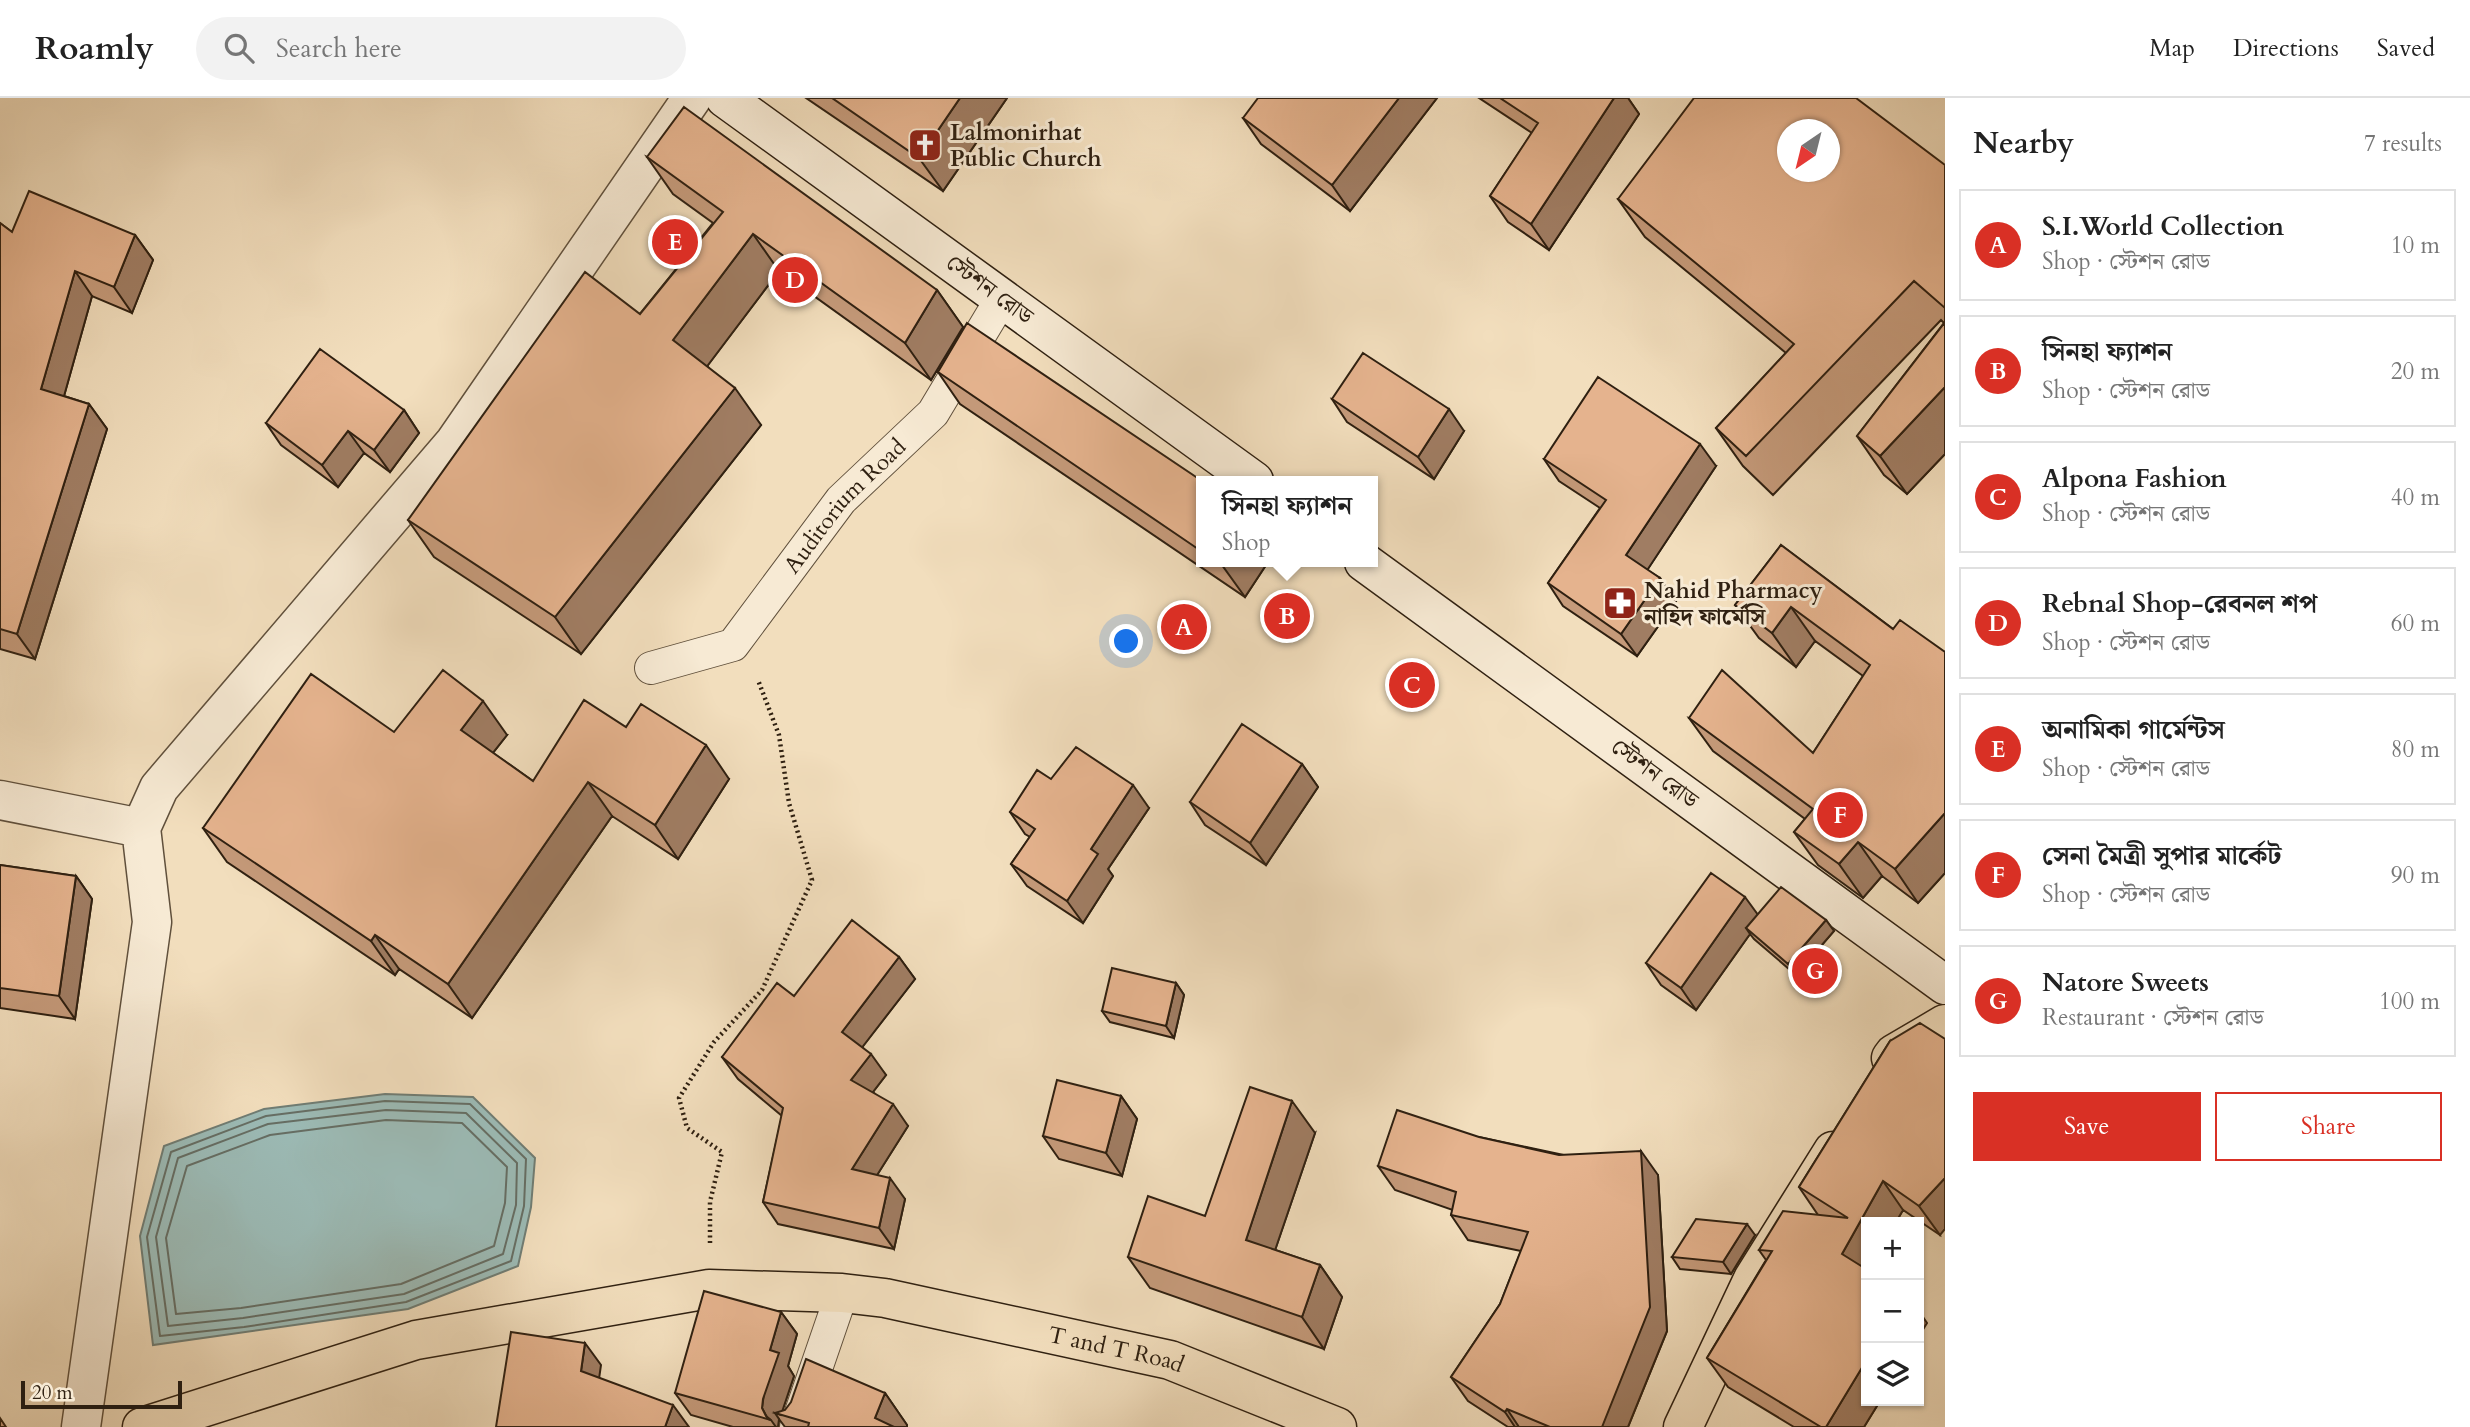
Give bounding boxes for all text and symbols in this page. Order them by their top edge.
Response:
search box [196,17,686,80]
text: Roamly [35,26,154,71]
icon: search [220,29,258,67]
text: Search here [276,31,402,66]
text: Map [2149,32,2195,65]
text: Directions [2233,32,2339,65]
text: Saved [2377,32,2435,65]
place label: Lalmonirhat Public Church [950,117,1102,174]
north arrow [1777,119,1840,182]
text: Nearby [1973,123,2074,164]
church icon: Lalmonirhat Public Church [906,126,944,164]
text: 7 results [2364,128,2442,159]
text: S.I.World Collection [2042,209,2284,244]
pin: E [652,216,698,268]
text: A [1989,230,2007,261]
text: 10 m [2391,230,2440,261]
text: Shop · স্টেশন রোড [2042,246,2210,277]
street label: স্টেশন রোড [940,247,1040,332]
pin: D [772,254,818,306]
text: সিনহা ফ্যাশন [2042,334,2172,369]
text: B [1990,356,2006,387]
text: 20 m [2391,356,2440,387]
text: Shop · স্টেশন রোড [2042,375,2210,406]
street label: Auditorium Road [777,431,913,580]
text: Alpona Fashion [2042,461,2227,496]
popup [1196,476,1378,567]
text: C [1989,482,2007,513]
text: 40 m [2391,482,2440,513]
text: সিনহা ফ্যাশন [1222,488,1352,523]
text: Shop · স্টেশন রোড [2042,498,2210,529]
text: Shop [1222,527,1271,558]
place label: Nahid Pharmacy নাহিদ ফার্মেসি [1643,575,1823,632]
pharmacy icon: Nahid Pharmacy নাহিদ ফার্মেসি [1601,584,1639,622]
text: Rebnal Shop-রেবনল শপ [2042,586,2317,621]
pin: B [1264,590,1310,642]
pin: A [1161,601,1207,653]
text: D [1988,608,2008,639]
text: 60 m [2391,608,2440,639]
your location [1109,624,1143,658]
text: Shop · স্টেশন রোড [2042,627,2210,658]
pin: C [1389,659,1435,711]
text: অনামিকা গার্মেন্টস [2042,712,2225,747]
street label: স্টেশন রোড [1605,731,1705,816]
text: E [1991,734,2005,765]
text: 80 m [2391,734,2440,765]
text: Shop · স্টেশন রোড [2042,753,2210,784]
pin: F [1817,789,1863,841]
text: সেনা মৈত্রী সুপার মার্কেট [2042,838,2282,873]
text: F [1991,860,2005,891]
text: 90 m [2391,860,2440,891]
text: Shop · স্টেশন রোড [2042,879,2210,910]
pin: G [1792,945,1838,997]
text: Natore Sweets [2042,965,2209,1000]
text: G [1989,986,2007,1017]
text: 100 m [2379,986,2440,1017]
text: Restaurant · স্টেশন রোড [2042,1002,2264,1033]
button: Save [1973,1092,2201,1161]
button: Share [2215,1092,2442,1161]
map controls [1861,1217,1924,1406]
button: + [1861,1217,1924,1280]
button: − [1861,1280,1924,1343]
street label: T and T Road [1045,1319,1189,1380]
button: layers [1861,1343,1924,1406]
scale bar [21,1378,182,1410]
text: 20 m [32,1380,73,1406]

